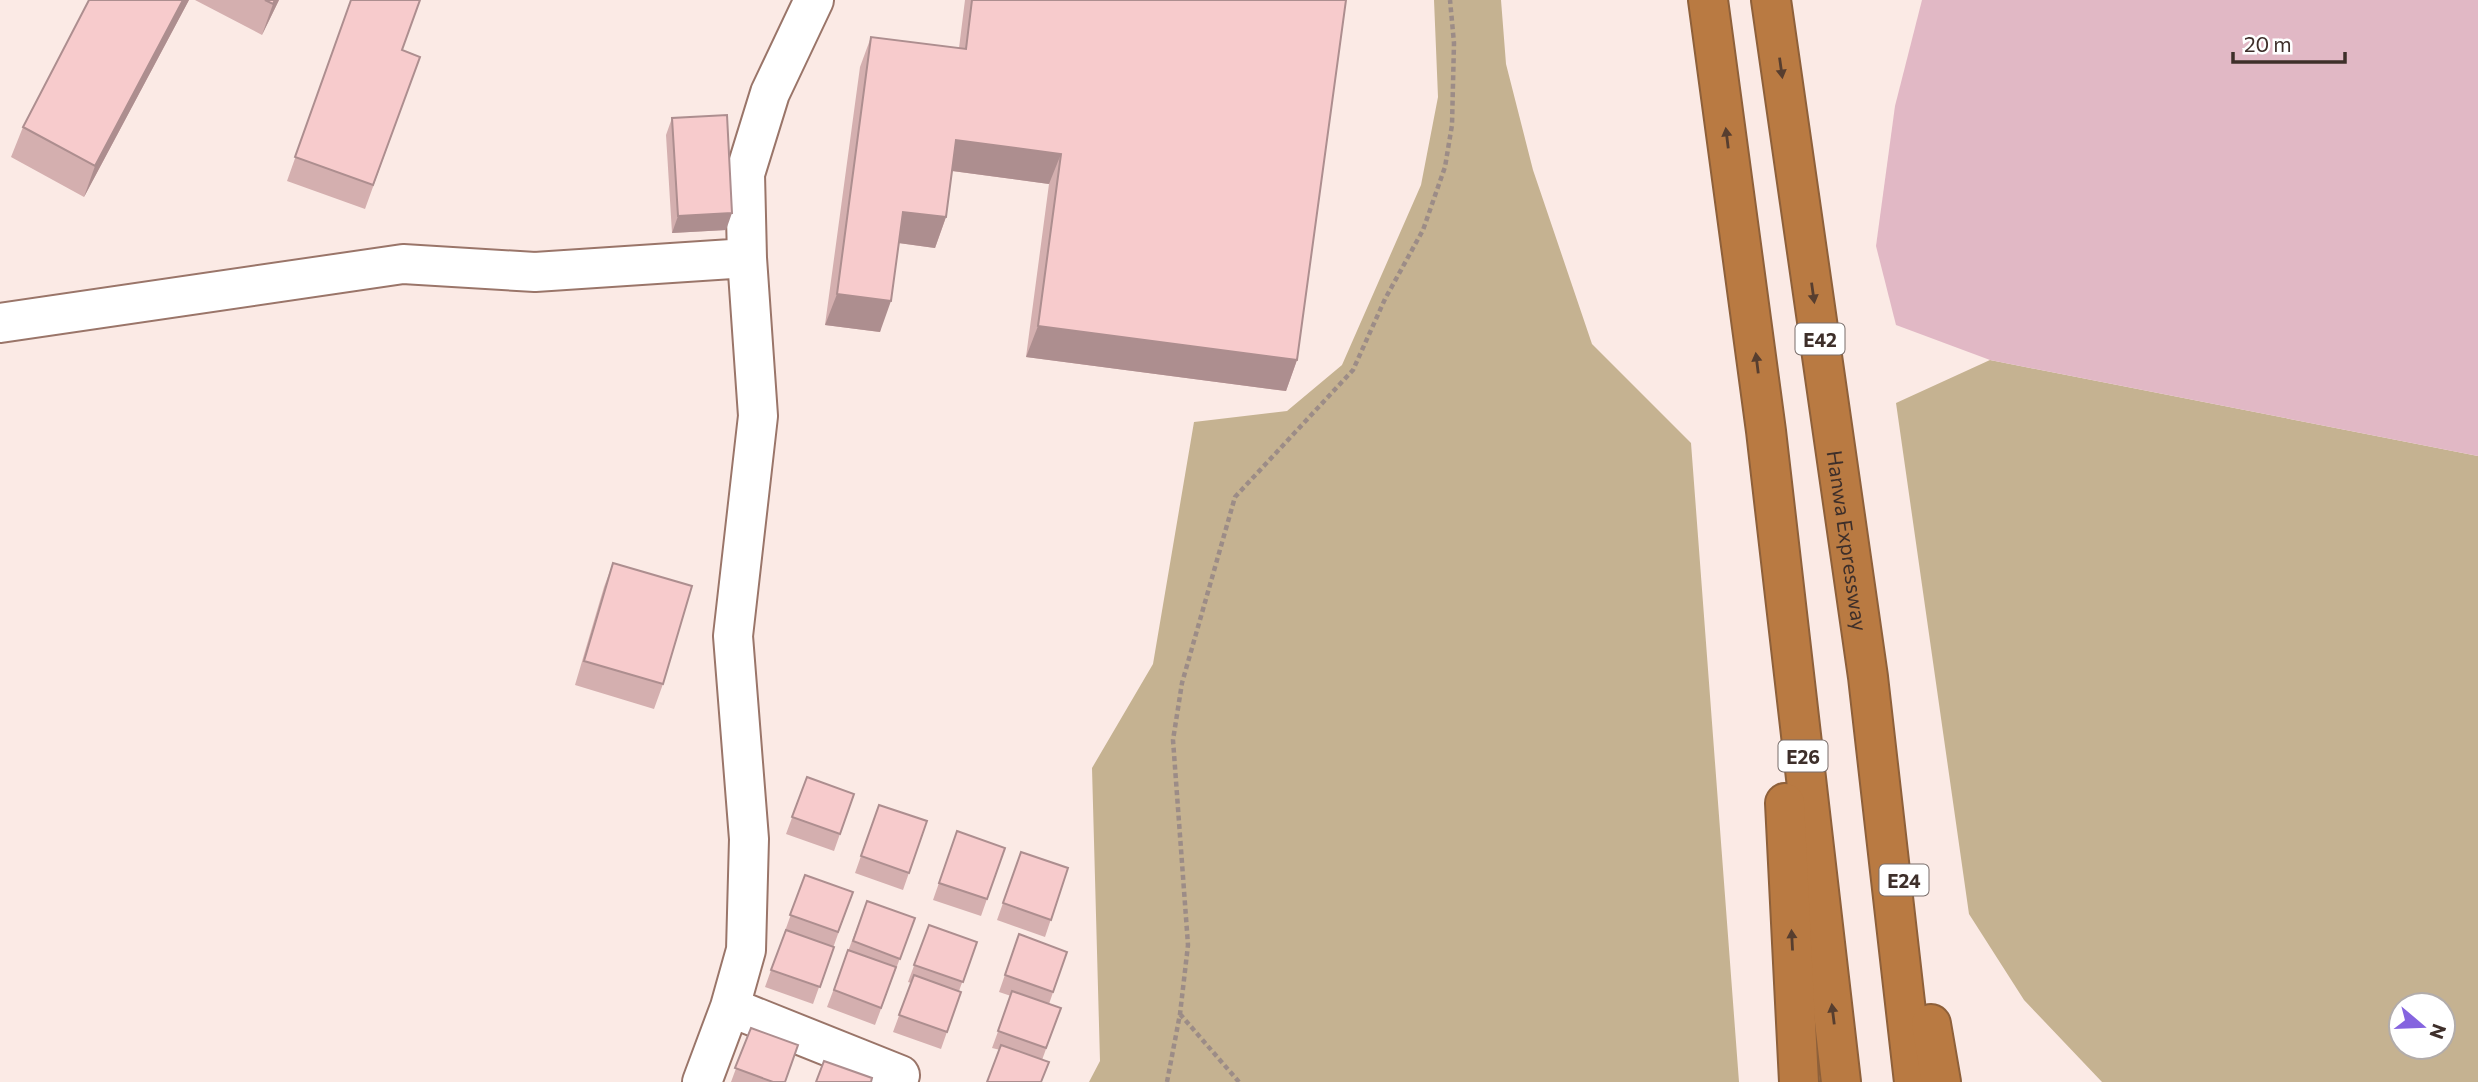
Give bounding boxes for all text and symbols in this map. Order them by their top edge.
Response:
scale bar [2233,21,2345,65]
text: 20 m [2244,31,2292,56]
one-way arrow [1776,57,1787,79]
one-way arrow [1722,126,1733,148]
one-way arrow [1808,282,1819,304]
road number: E42 [1796,324,1844,354]
one-way arrow [1751,352,1762,374]
street label: Hanwa Expressway [1823,448,1874,633]
road number: E26 [1778,740,1828,772]
road number: E24 [1880,864,1928,895]
one-way arrow [1786,929,1797,951]
north arrow [2387,991,2457,1061]
one-way arrow [1827,1003,1838,1025]
text: N [2425,1021,2452,1042]

